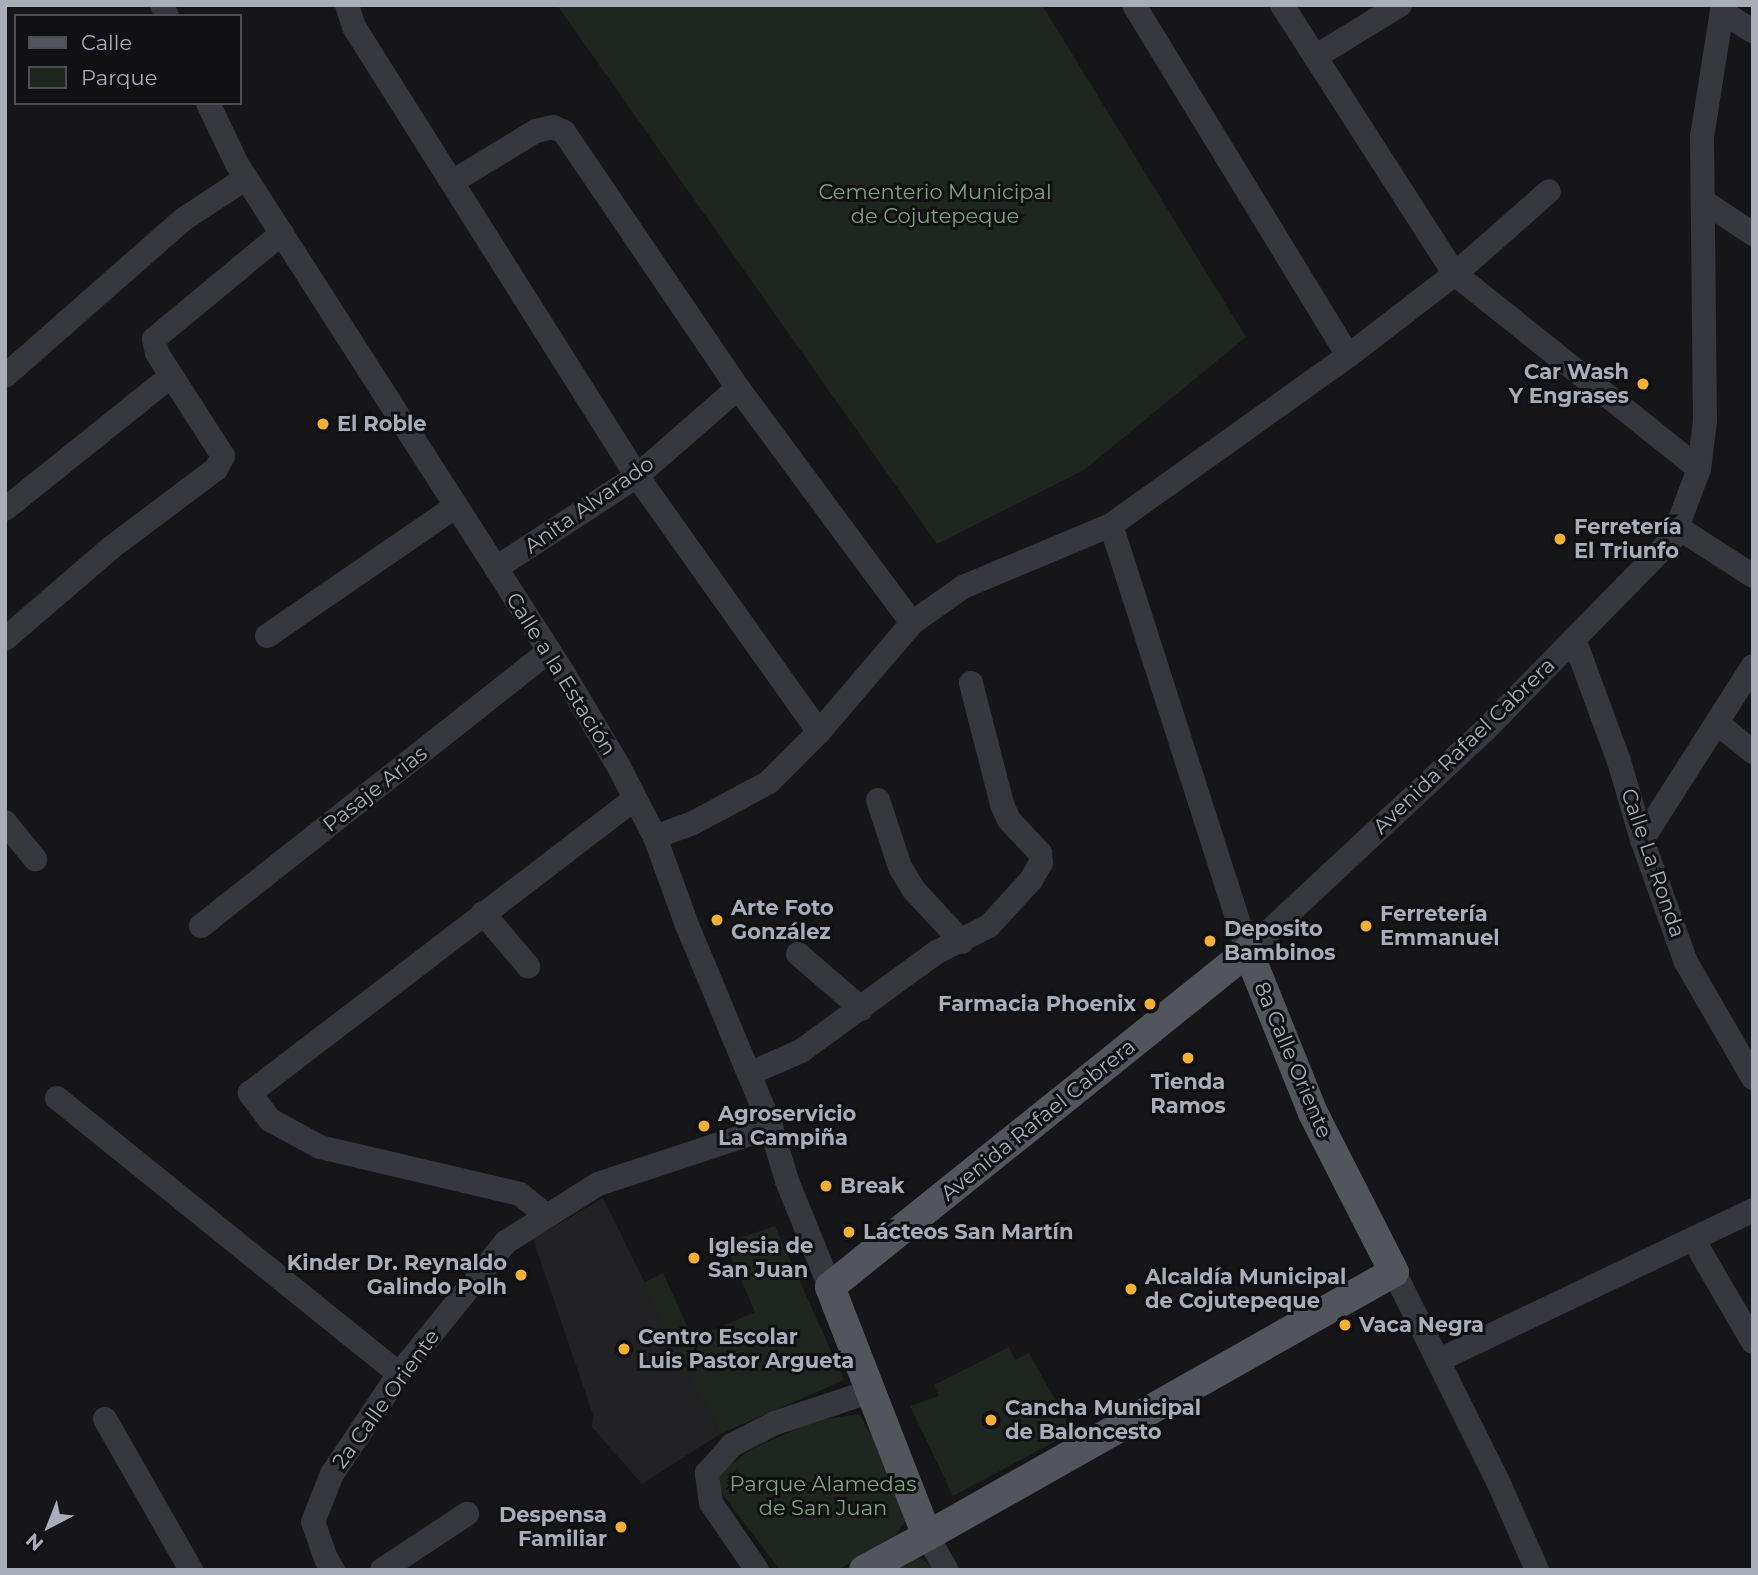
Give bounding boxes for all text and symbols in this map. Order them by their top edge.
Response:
legend [14,14,242,105]
text: Calle [81,30,132,55]
text: Parque [81,65,157,90]
park label: Cementerio Municipal de Cojutepeque [818,179,1052,229]
place label: Car Wash Y Engrases [1509,359,1629,409]
marker: Car Wash Y Engrases [1635,376,1651,392]
place label: El Roble [337,411,427,437]
marker: El Roble [315,416,331,432]
street label: Anita Alvarado [519,451,659,559]
place label: Ferretería El Triunfo [1574,514,1682,564]
marker: Ferretería El Triunfo [1552,531,1568,547]
street label: Calle a la Estación [501,588,621,760]
street label: Avenida Rafael Cabrera [1368,653,1560,839]
street label: Pasaje Arias [318,740,432,838]
street label: Calle La Ronda [1616,785,1690,941]
place label: Arte Foto González [731,895,834,945]
place label: Ferretería Emmanuel [1380,901,1500,951]
marker: Arte Foto González [709,912,725,928]
place label: Deposito Bambinos [1224,916,1335,966]
marker: Ferretería Emmanuel [1358,918,1374,934]
marker: Deposito Bambinos [1202,933,1218,949]
street label: 8a Calle Oriente [1249,978,1337,1142]
place label: Farmacia Phoenix [938,991,1136,1017]
marker: Farmacia Phoenix [1142,996,1158,1012]
street label: Avenida Rafael Cabrera [936,1034,1140,1206]
marker: Tienda Ramos [1180,1050,1196,1066]
place label: Tienda Ramos [1150,1069,1226,1119]
place label: Agroservicio La Campiña [718,1101,856,1151]
marker: Agroservicio La Campiña [696,1118,712,1134]
place label: Break [840,1173,905,1199]
marker: Break [818,1178,834,1194]
place label: Lácteos San Martín [863,1219,1073,1245]
marker: Lácteos San Martín [841,1224,857,1240]
place label: Iglesia de San Juan [708,1233,813,1283]
place label: Kinder Dr. Reynaldo Galindo Polh [287,1250,507,1300]
marker: Iglesia de San Juan [686,1250,702,1266]
place label: Alcaldía Municipal de Cojutepeque [1145,1264,1346,1314]
marker: Kinder Dr. Reynaldo Galindo Polh [513,1267,529,1283]
marker: Alcaldía Municipal de Cojutepeque [1123,1281,1139,1297]
place label: Vaca Negra [1359,1312,1484,1338]
marker: Vaca Negra [1337,1317,1353,1333]
place label: Centro Escolar Luis Pastor Argueta [638,1324,854,1374]
street label: 2a Calle Oriente [327,1325,445,1473]
marker: Centro Escolar Luis Pastor Argueta [616,1341,632,1357]
place label: Cancha Municipal de Baloncesto [1005,1395,1201,1445]
marker: Cancha Municipal de Baloncesto [983,1412,999,1428]
park label: Parque Alamedas de San Juan [730,1471,916,1521]
north arrow [14,1491,84,1561]
place label: Despensa Familiar [499,1502,607,1552]
marker: Despensa Familiar [613,1519,629,1535]
text: N [21,1528,48,1556]

